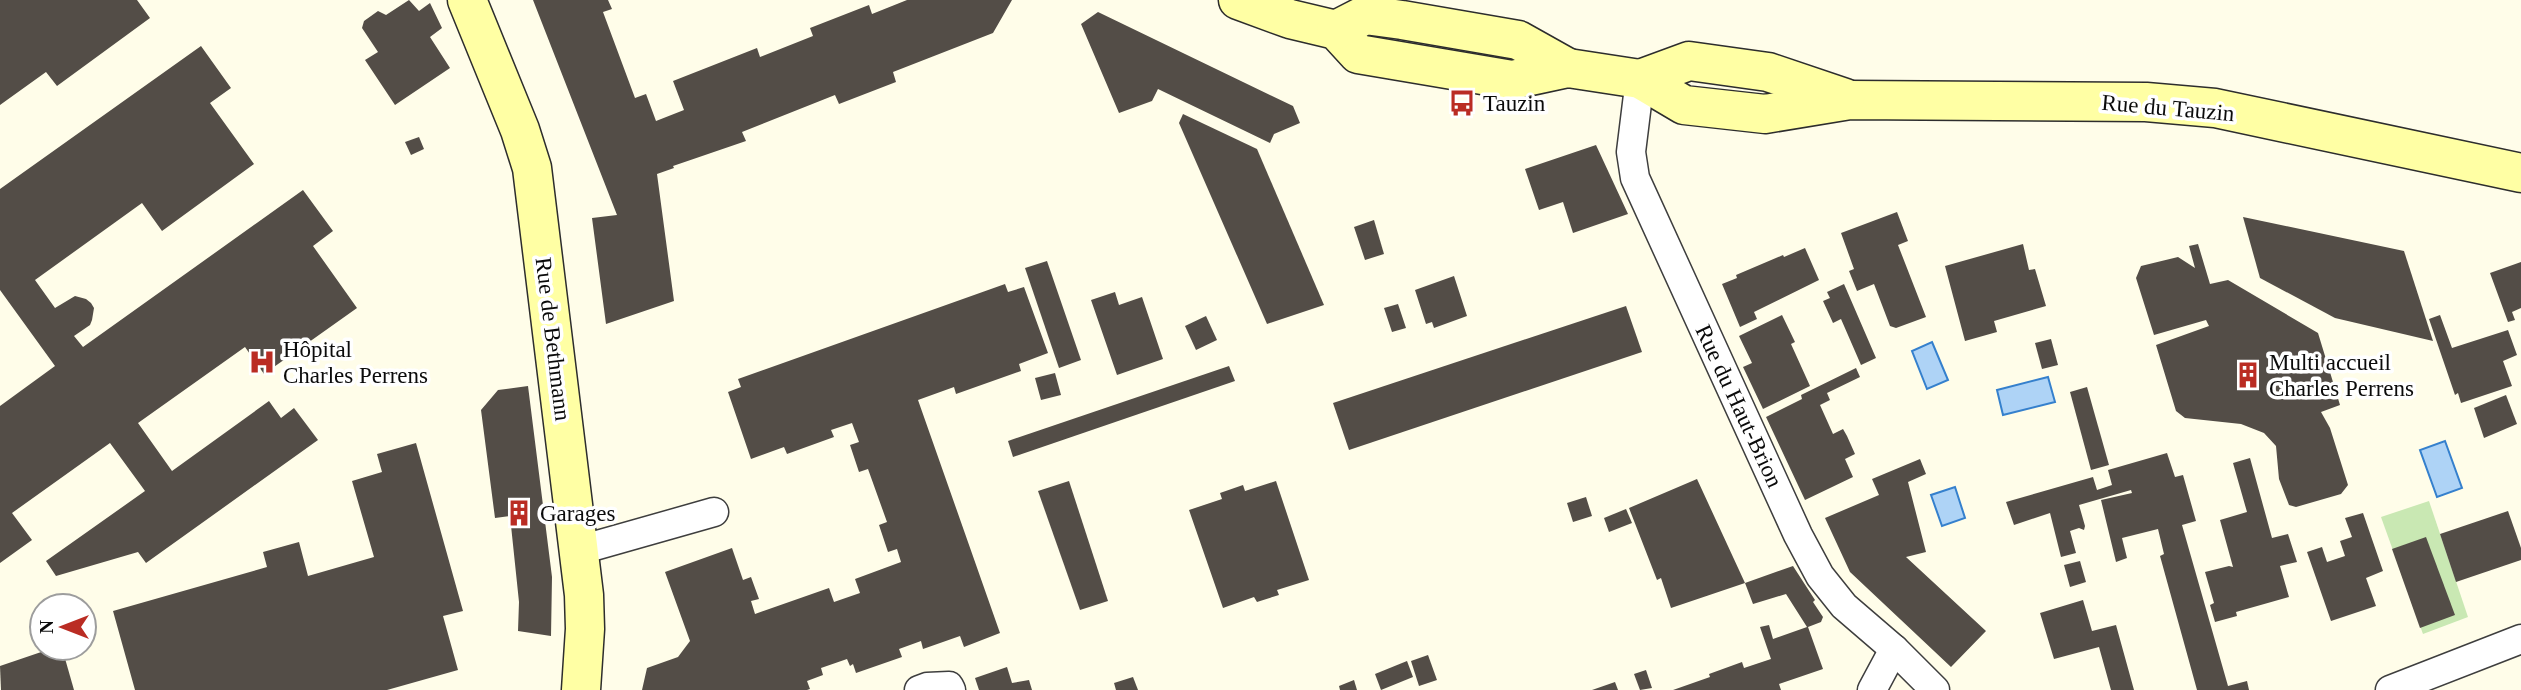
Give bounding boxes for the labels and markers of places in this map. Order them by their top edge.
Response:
bus stop icon: Tauzin [1447,88,1477,118]
place label: Tauzin [1483,91,1546,116]
place label: Hôpital Charles Perrens [283,337,428,388]
hospital icon: Hôpital Charles Perrens [247,347,277,377]
place label: Multi accueil Charles Perrens [2269,350,2414,401]
building icon: Multi accueil Charles Perrens [2233,360,2263,390]
building icon: Garages [504,498,534,528]
place label: Garages [540,501,615,526]

